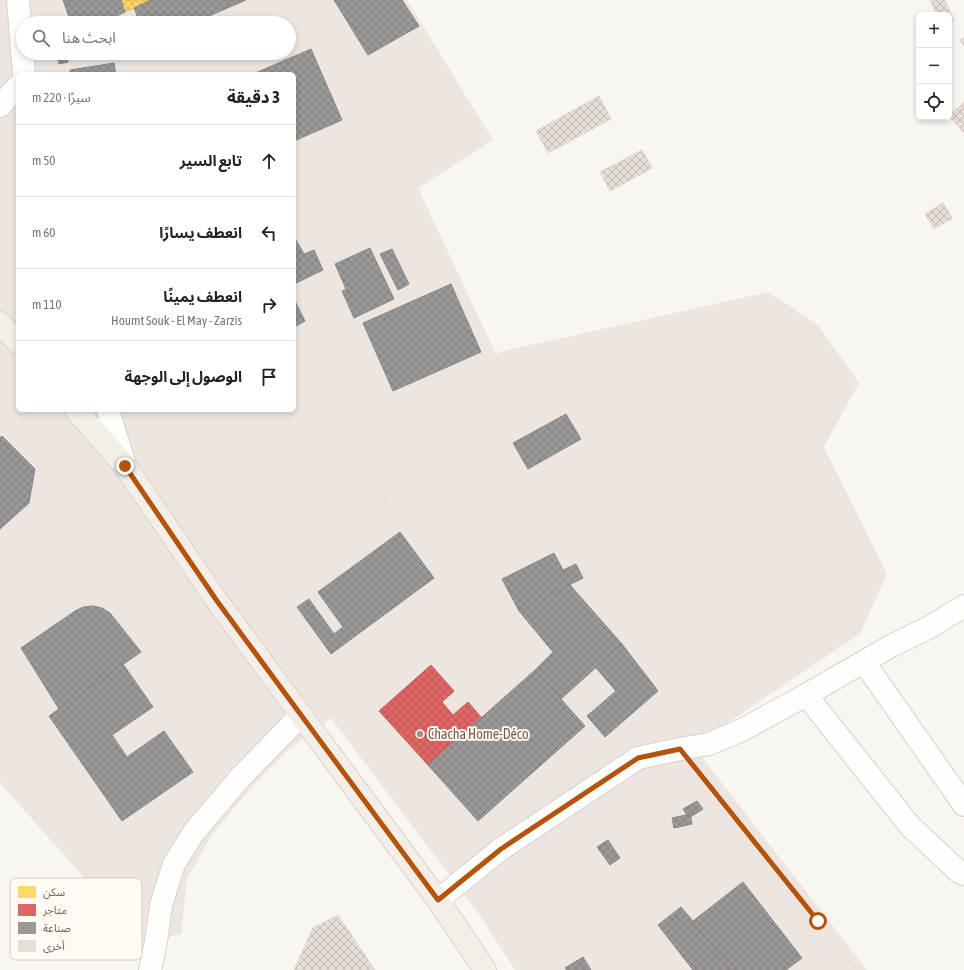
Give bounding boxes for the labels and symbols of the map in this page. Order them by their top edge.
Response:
route end [116,457,134,475]
place label: Chacha Home-Déco [428,726,529,742]
marker: Chacha Home-Déco [415,729,425,739]
legend [10,878,142,960]
text: سكن [43,886,66,899]
text: متاجر [42,904,67,917]
route start [809,912,827,930]
text: صناعة [43,922,71,934]
text: أخرى [43,940,65,953]

